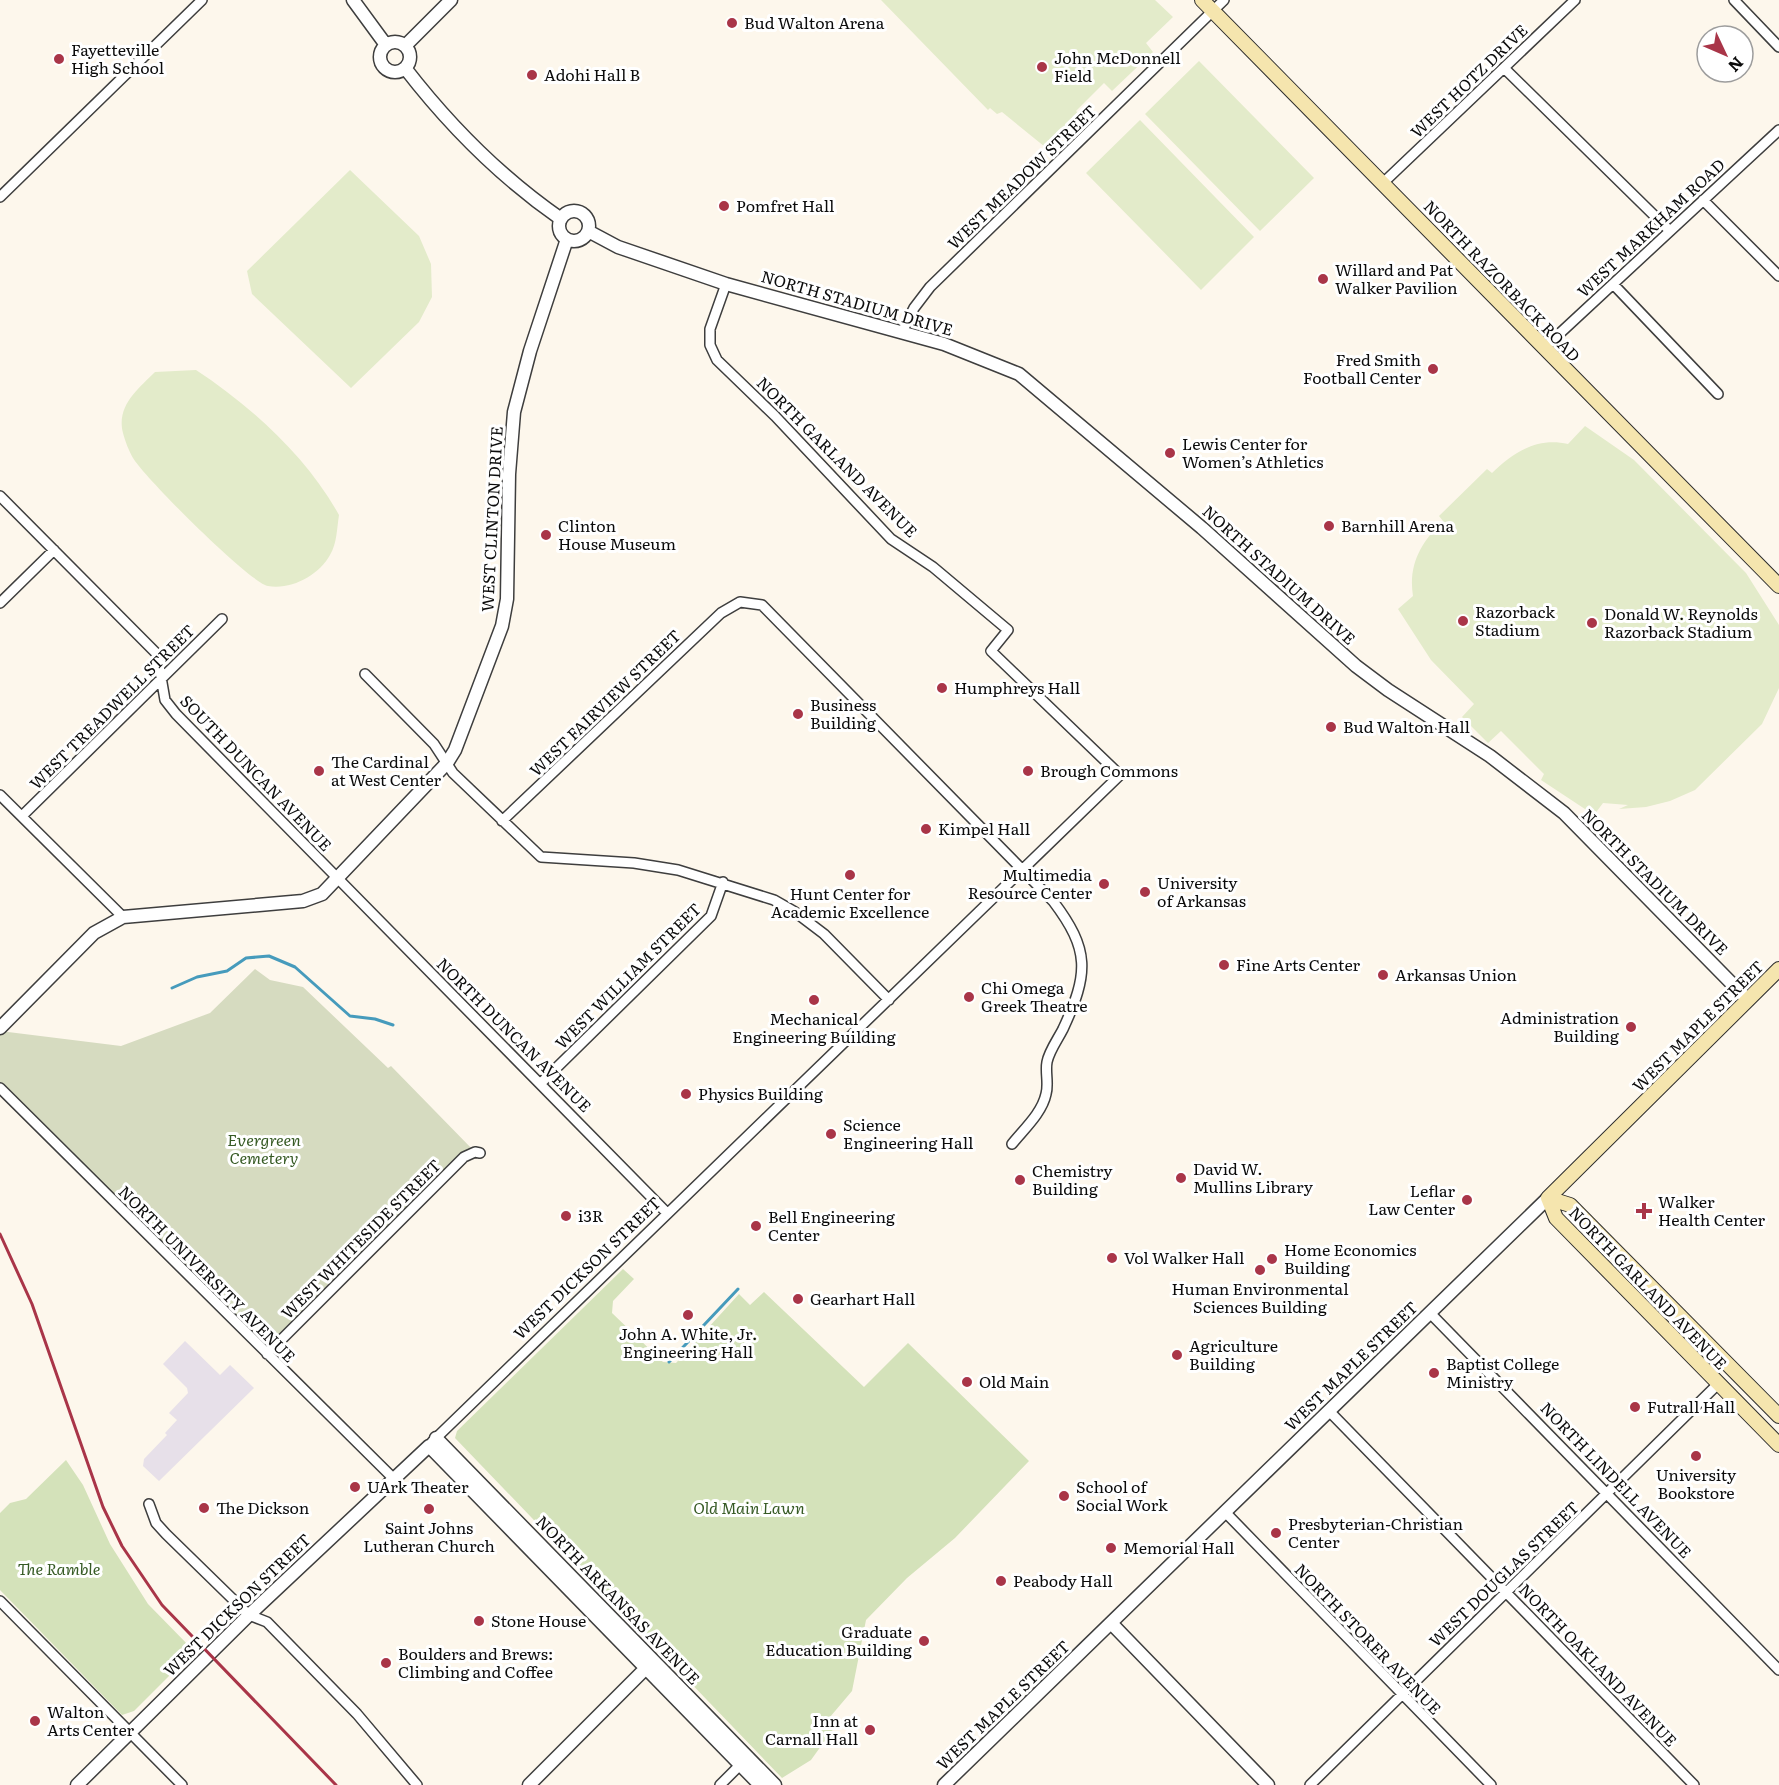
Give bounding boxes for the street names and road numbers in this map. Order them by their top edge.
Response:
street label: WEST HOTZ DRIVE [1404,18,1532,143]
street label: WEST MEADOW STREET [941,98,1101,254]
street label: WEST MARKHAM ROAD [1571,152,1730,302]
street label: NORTH RAZORBACK ROAD [1419,194,1586,366]
street label: NORTH STADIUM DRIVE [759,263,956,341]
street label: NORTH GARLAND AVENUE [752,370,924,542]
street label: WEST CLINTON DRIVE [474,425,508,612]
street label: NORTH STADIUM DRIVE [1198,499,1361,650]
street label: WEST TREADWELL STREET [23,618,199,794]
street label: WEST FAIRVIEW STREET [523,623,686,781]
street label: SOUTH DUNCAN AVENUE [175,689,338,856]
street label: NORTH STADIUM DRIVE [1577,803,1734,960]
street label: WEST WILLIAM STREET [549,897,706,1054]
street label: NORTH DUNCAN AVENUE [432,951,598,1117]
street label: WEST MAPLE STREET [1626,954,1769,1096]
street label: WEST WHITESIDE STREET [275,1153,446,1324]
street label: NORTH UNIVERSITY AVENUE [114,1179,302,1367]
street label: WEST DICKSON STREET [507,1190,665,1344]
street label: NORTH GARLAND AVENUE [1564,1200,1733,1374]
street label: WEST MAPLE STREET [1278,1295,1423,1435]
street label: NORTH LINDELL AVENUE [1536,1396,1698,1563]
street label: WEST DOUGLAS STREET [1423,1495,1584,1652]
street label: NORTH ARKANSAS AVENUE [531,1509,706,1689]
street label: WEST DICKSON STREET [157,1527,315,1681]
street label: NORTH STORER AVENUE [1290,1557,1448,1719]
street label: NORTH OAKLAND AVENUE [1514,1577,1683,1751]
street label: WEST MAPLE STREET [930,1634,1075,1774]

